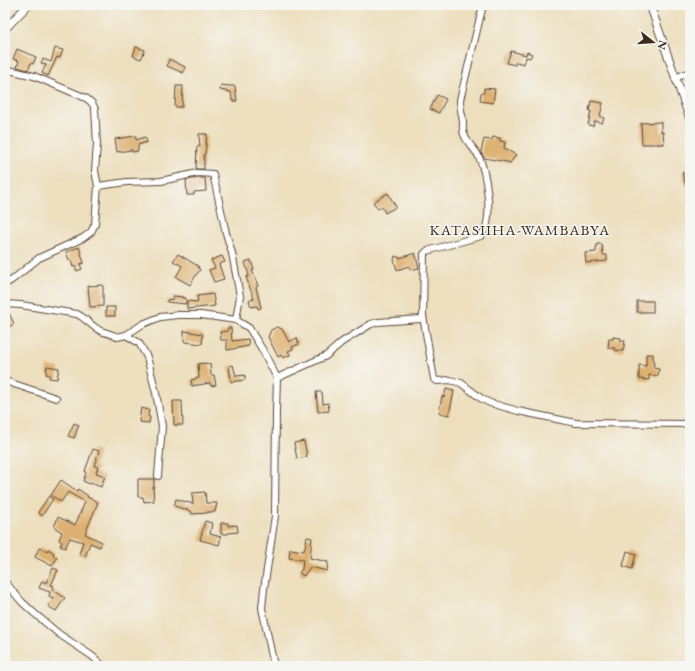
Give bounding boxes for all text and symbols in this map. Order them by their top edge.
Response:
north arrow [633,22,673,62]
text: N [655,39,671,51]
district label: KATASIIHA-WAMBABYA [430,220,610,239]

